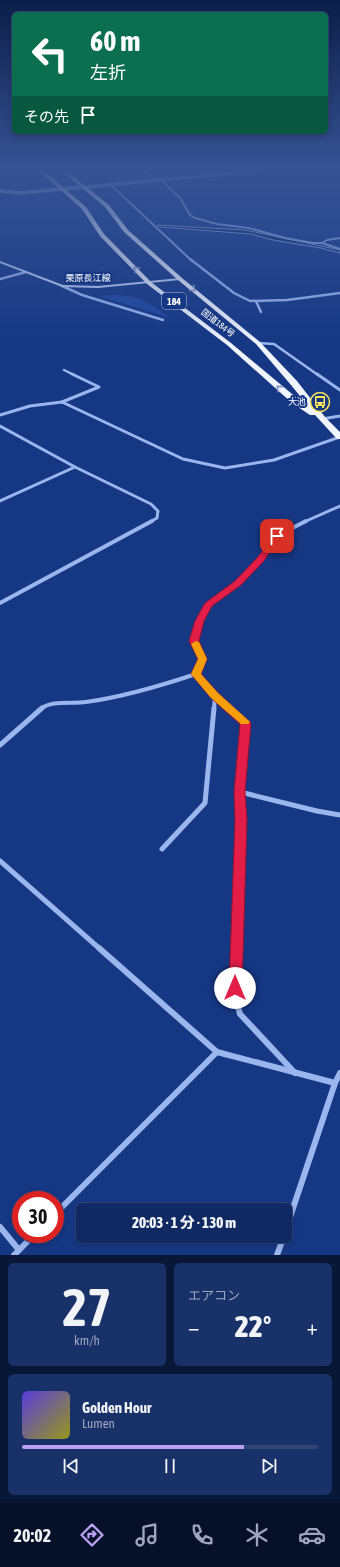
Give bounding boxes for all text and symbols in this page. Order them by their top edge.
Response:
text: 60 m [90,25,140,57]
icon: left [24,28,76,80]
text: 左折 [90,62,126,83]
icon: arrive [77,104,99,126]
text: その先 [24,108,69,125]
one-way arrow [133,266,141,274]
street label: 栗原長江線 [65,273,111,283]
one-way arrow [188,285,196,292]
road number: 184 [162,293,186,309]
street label: 国道184号 [199,307,237,339]
one-way arrow [277,385,284,392]
bus stop icon: 大池 [309,391,331,413]
place label: 大池 [288,397,306,407]
pin [260,519,294,553]
icon: arrive [266,525,288,547]
position arrow [214,967,256,1009]
speed limit sign: 30 [12,1191,64,1243]
text: 20:03 · 1 分 · 130 m [132,1214,236,1231]
text: 27 [63,1277,111,1337]
text: エアコン [188,1288,240,1303]
text: 22° [235,1309,271,1343]
text: − [188,1314,199,1340]
text: + [307,1314,318,1340]
text: km/h [74,1333,100,1348]
text: Golden Hour [82,1399,152,1416]
text: Lumen [82,1416,115,1431]
icon: previous [60,1455,82,1477]
icon: pause [159,1455,181,1477]
icon: next [258,1455,280,1477]
icon: directions [78,1521,106,1549]
icon: music [133,1521,161,1549]
icon: phone [188,1521,216,1549]
icon: climate [243,1521,271,1549]
icon: car [298,1521,326,1549]
text: 20:02 [14,1525,51,1546]

